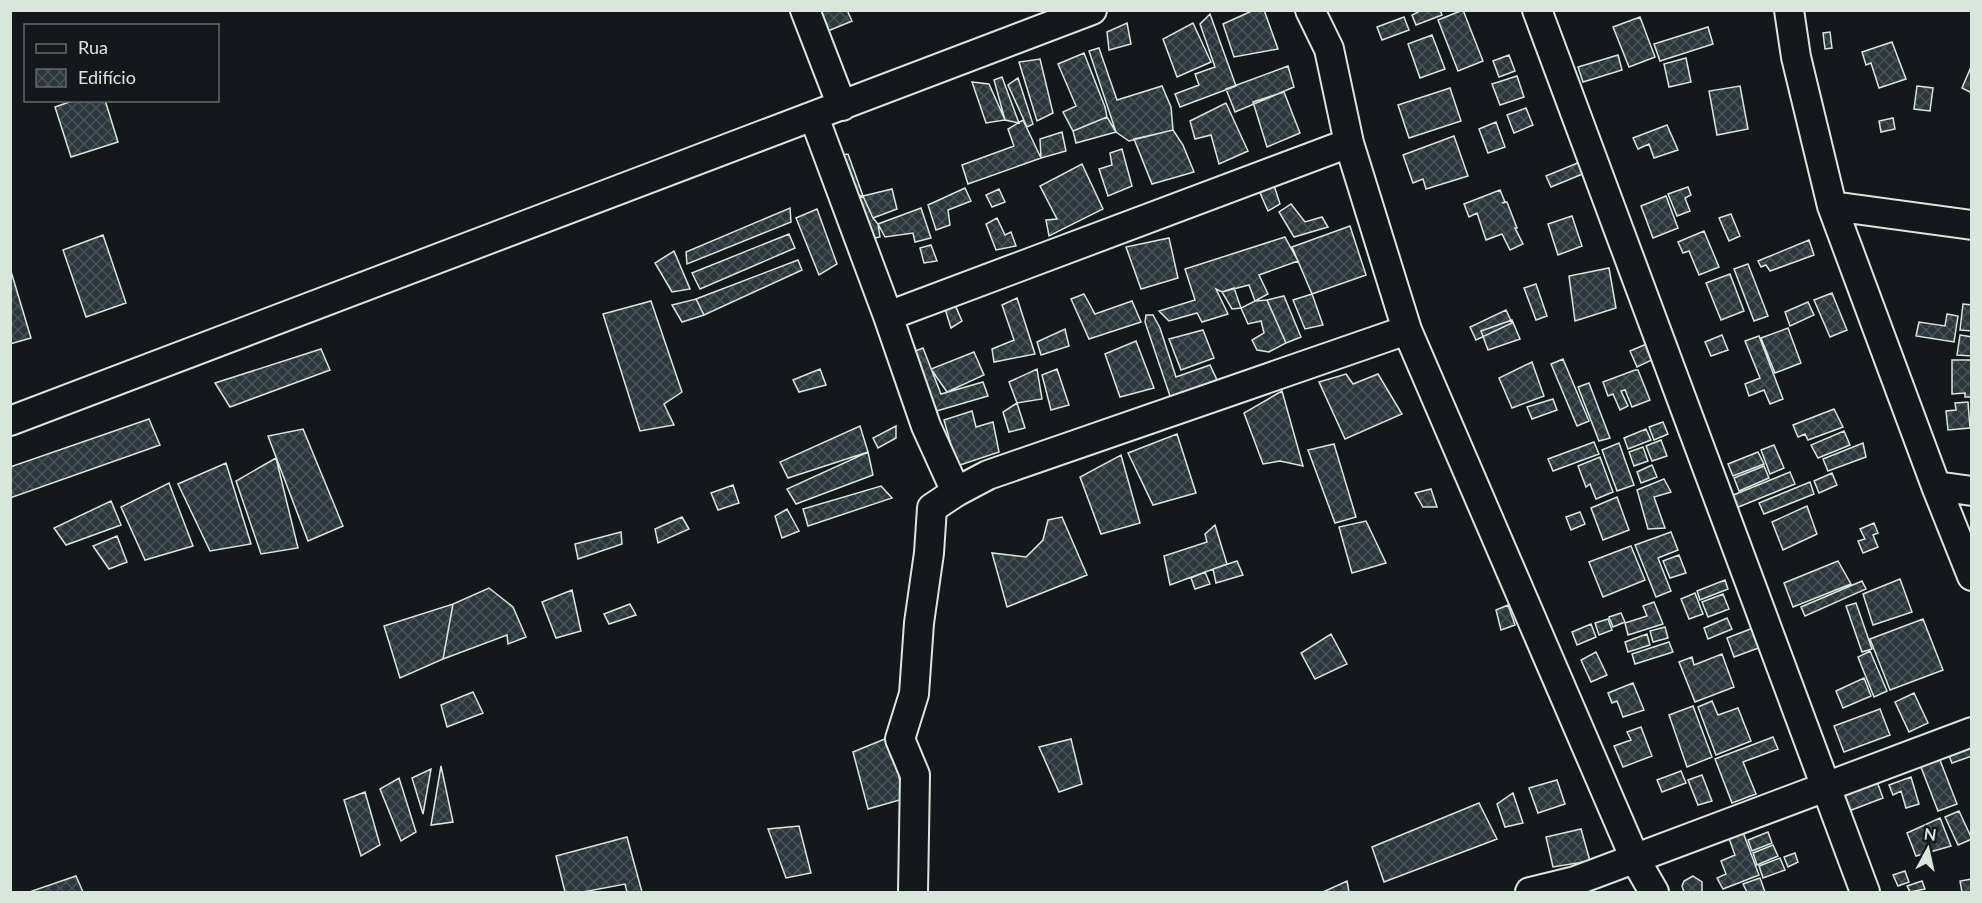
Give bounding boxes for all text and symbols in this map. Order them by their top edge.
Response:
legend [24,24,219,102]
text: Rua [78,36,108,58]
text: Edifício [78,66,136,88]
north arrow [1898,819,1958,879]
text: N [1923,823,1938,844]

